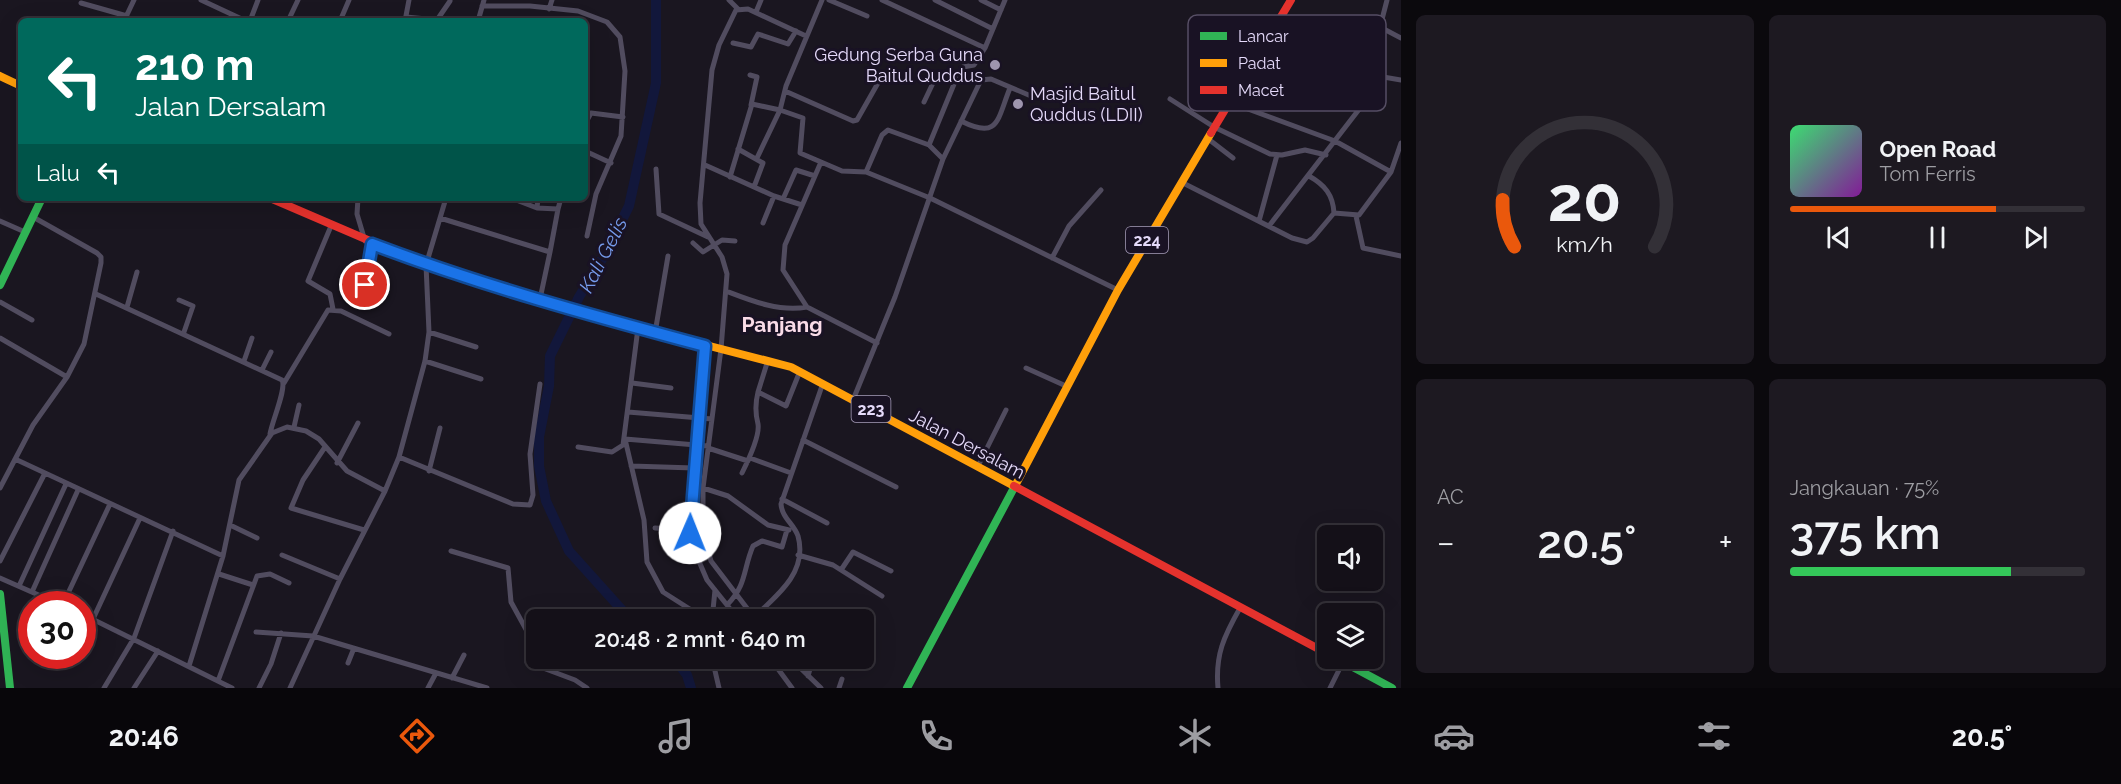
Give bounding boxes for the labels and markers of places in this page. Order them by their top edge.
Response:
place label: Gedung Serba Guna Baitul Quddus [814,44,983,86]
marker: Gedung Serba Guna Baitul Quddus [988,58,1002,72]
place label: Masjid Baitul Quddus (LDII) [1030,83,1143,125]
marker: Masjid Baitul Quddus (LDII) [1011,97,1025,111]
pin [339,259,390,310]

